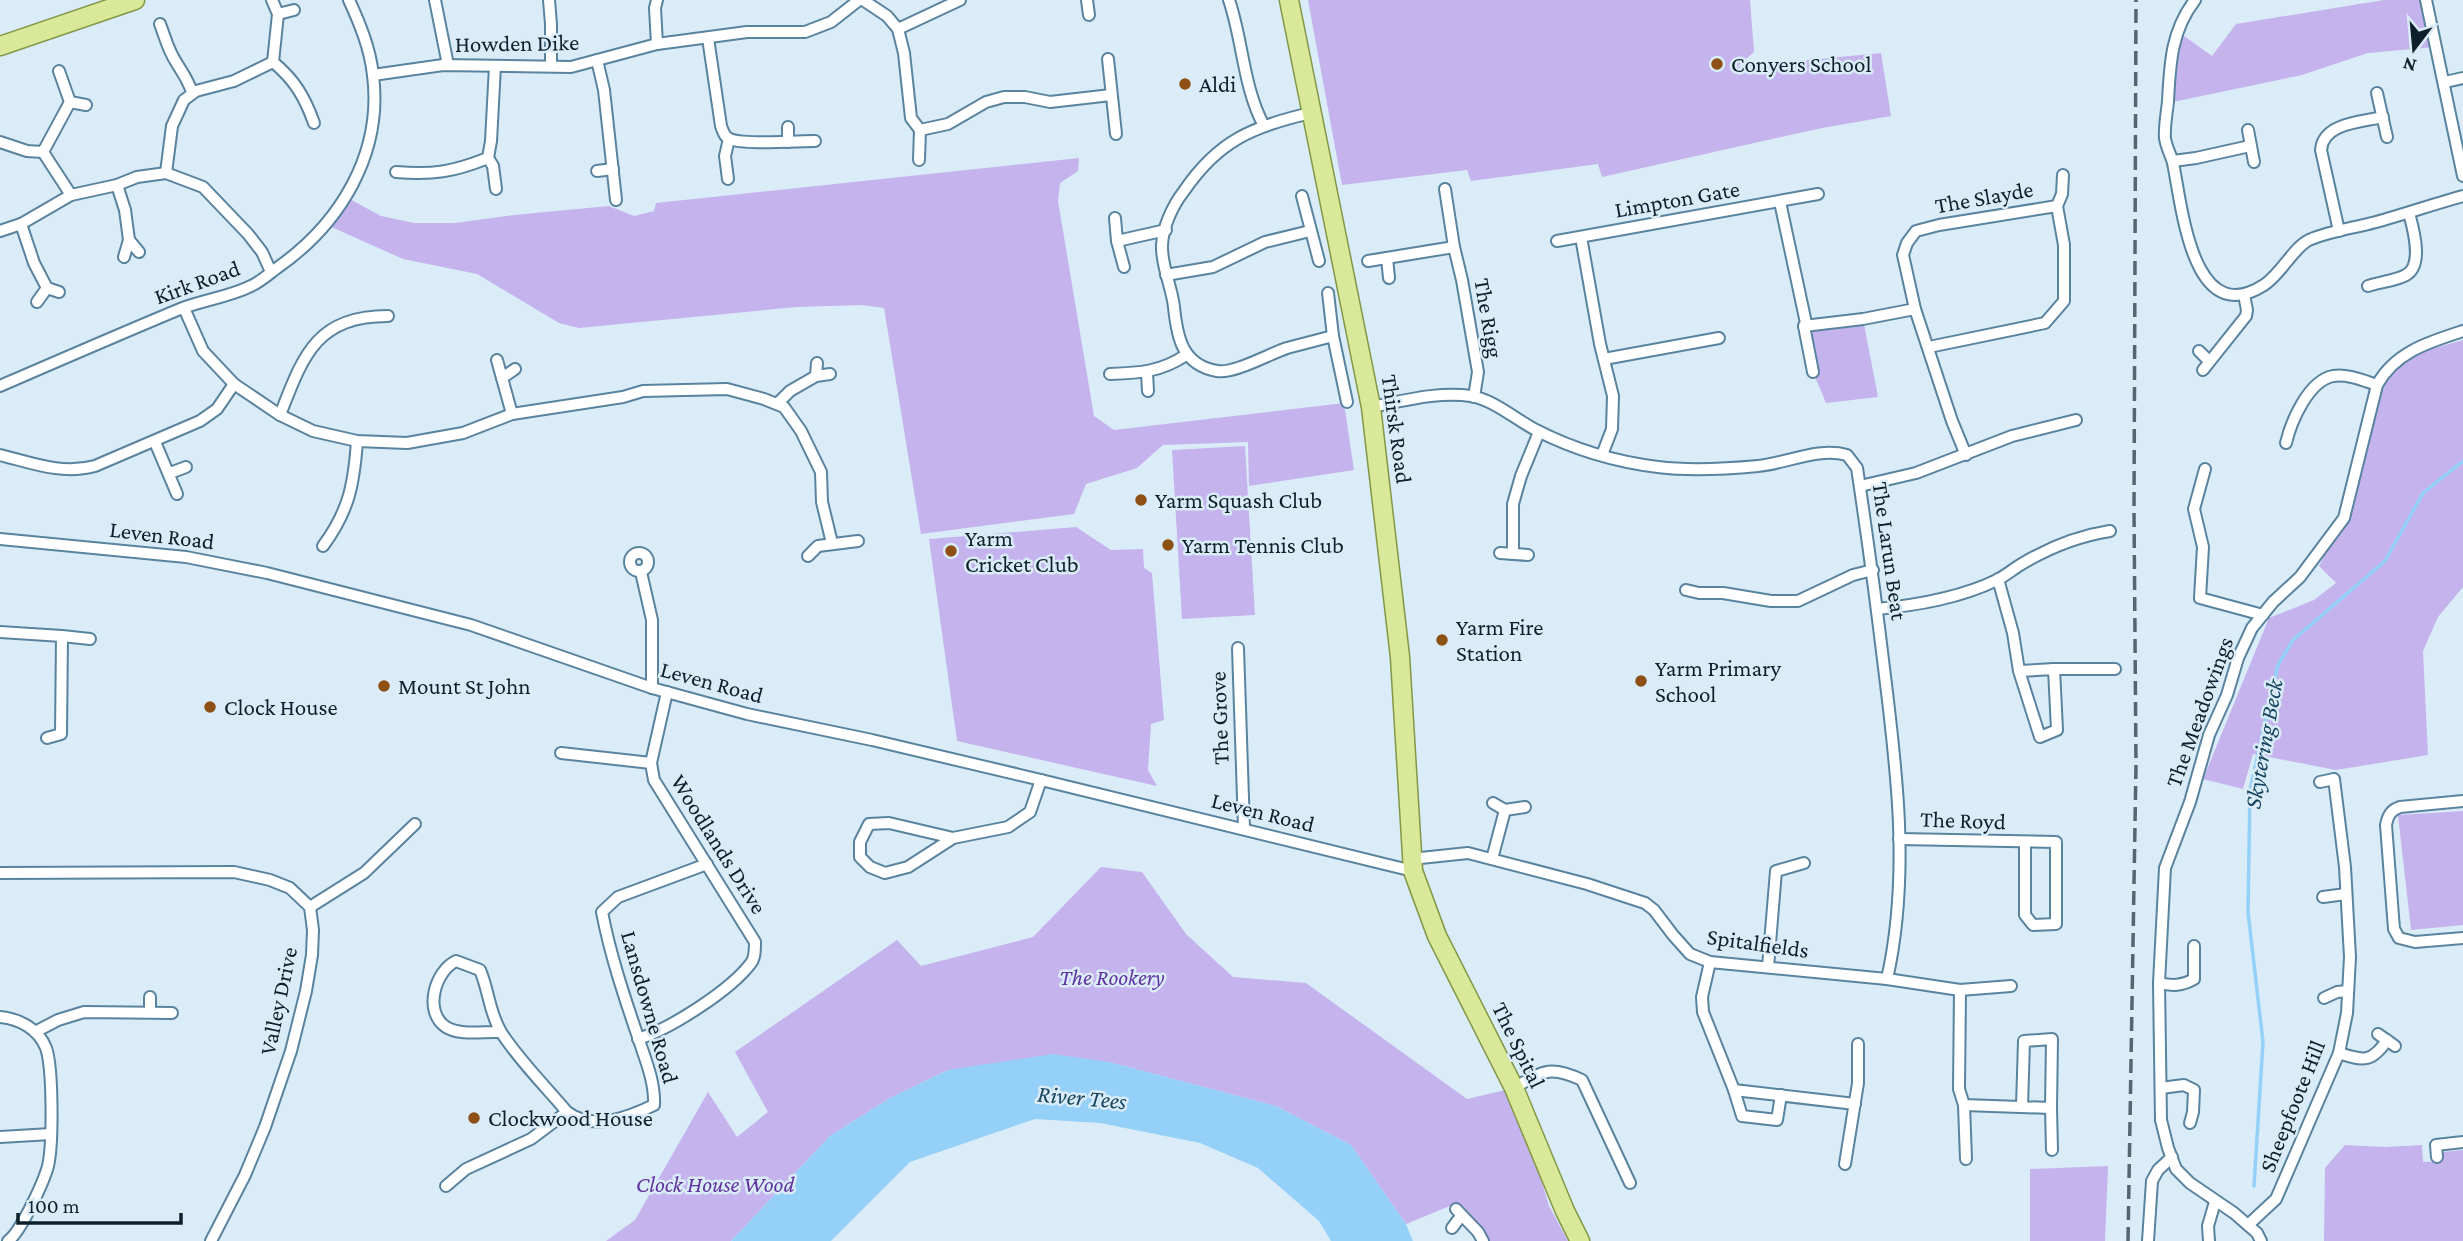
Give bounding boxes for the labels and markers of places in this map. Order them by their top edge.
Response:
place label: Conyers School [1731,51,1871,77]
marker: Conyers School [1709,56,1725,72]
place label: Aldi [1199,71,1236,97]
marker: Aldi [1177,76,1193,92]
place label: Yarm Squash Club [1155,487,1322,513]
marker: Yarm Squash Club [1133,492,1149,508]
place label: Yarm Cricket Club [965,525,1079,577]
place label: Yarm Tennis Club [1182,532,1344,558]
marker: Yarm Tennis Club [1160,537,1176,553]
marker: Yarm Cricket Club [943,543,959,559]
place label: Yarm Fire Station [1456,614,1543,666]
marker: Yarm Fire Station [1434,632,1450,648]
place label: Yarm Primary School [1655,655,1781,707]
place label: Mount St John [398,673,531,699]
marker: Yarm Primary School [1633,673,1649,689]
marker: Mount St John [376,678,392,694]
place label: Clock House [224,694,338,720]
marker: Clock House [202,699,218,715]
place label: Clockwood House [488,1105,653,1131]
marker: Clockwood House [466,1110,482,1126]

